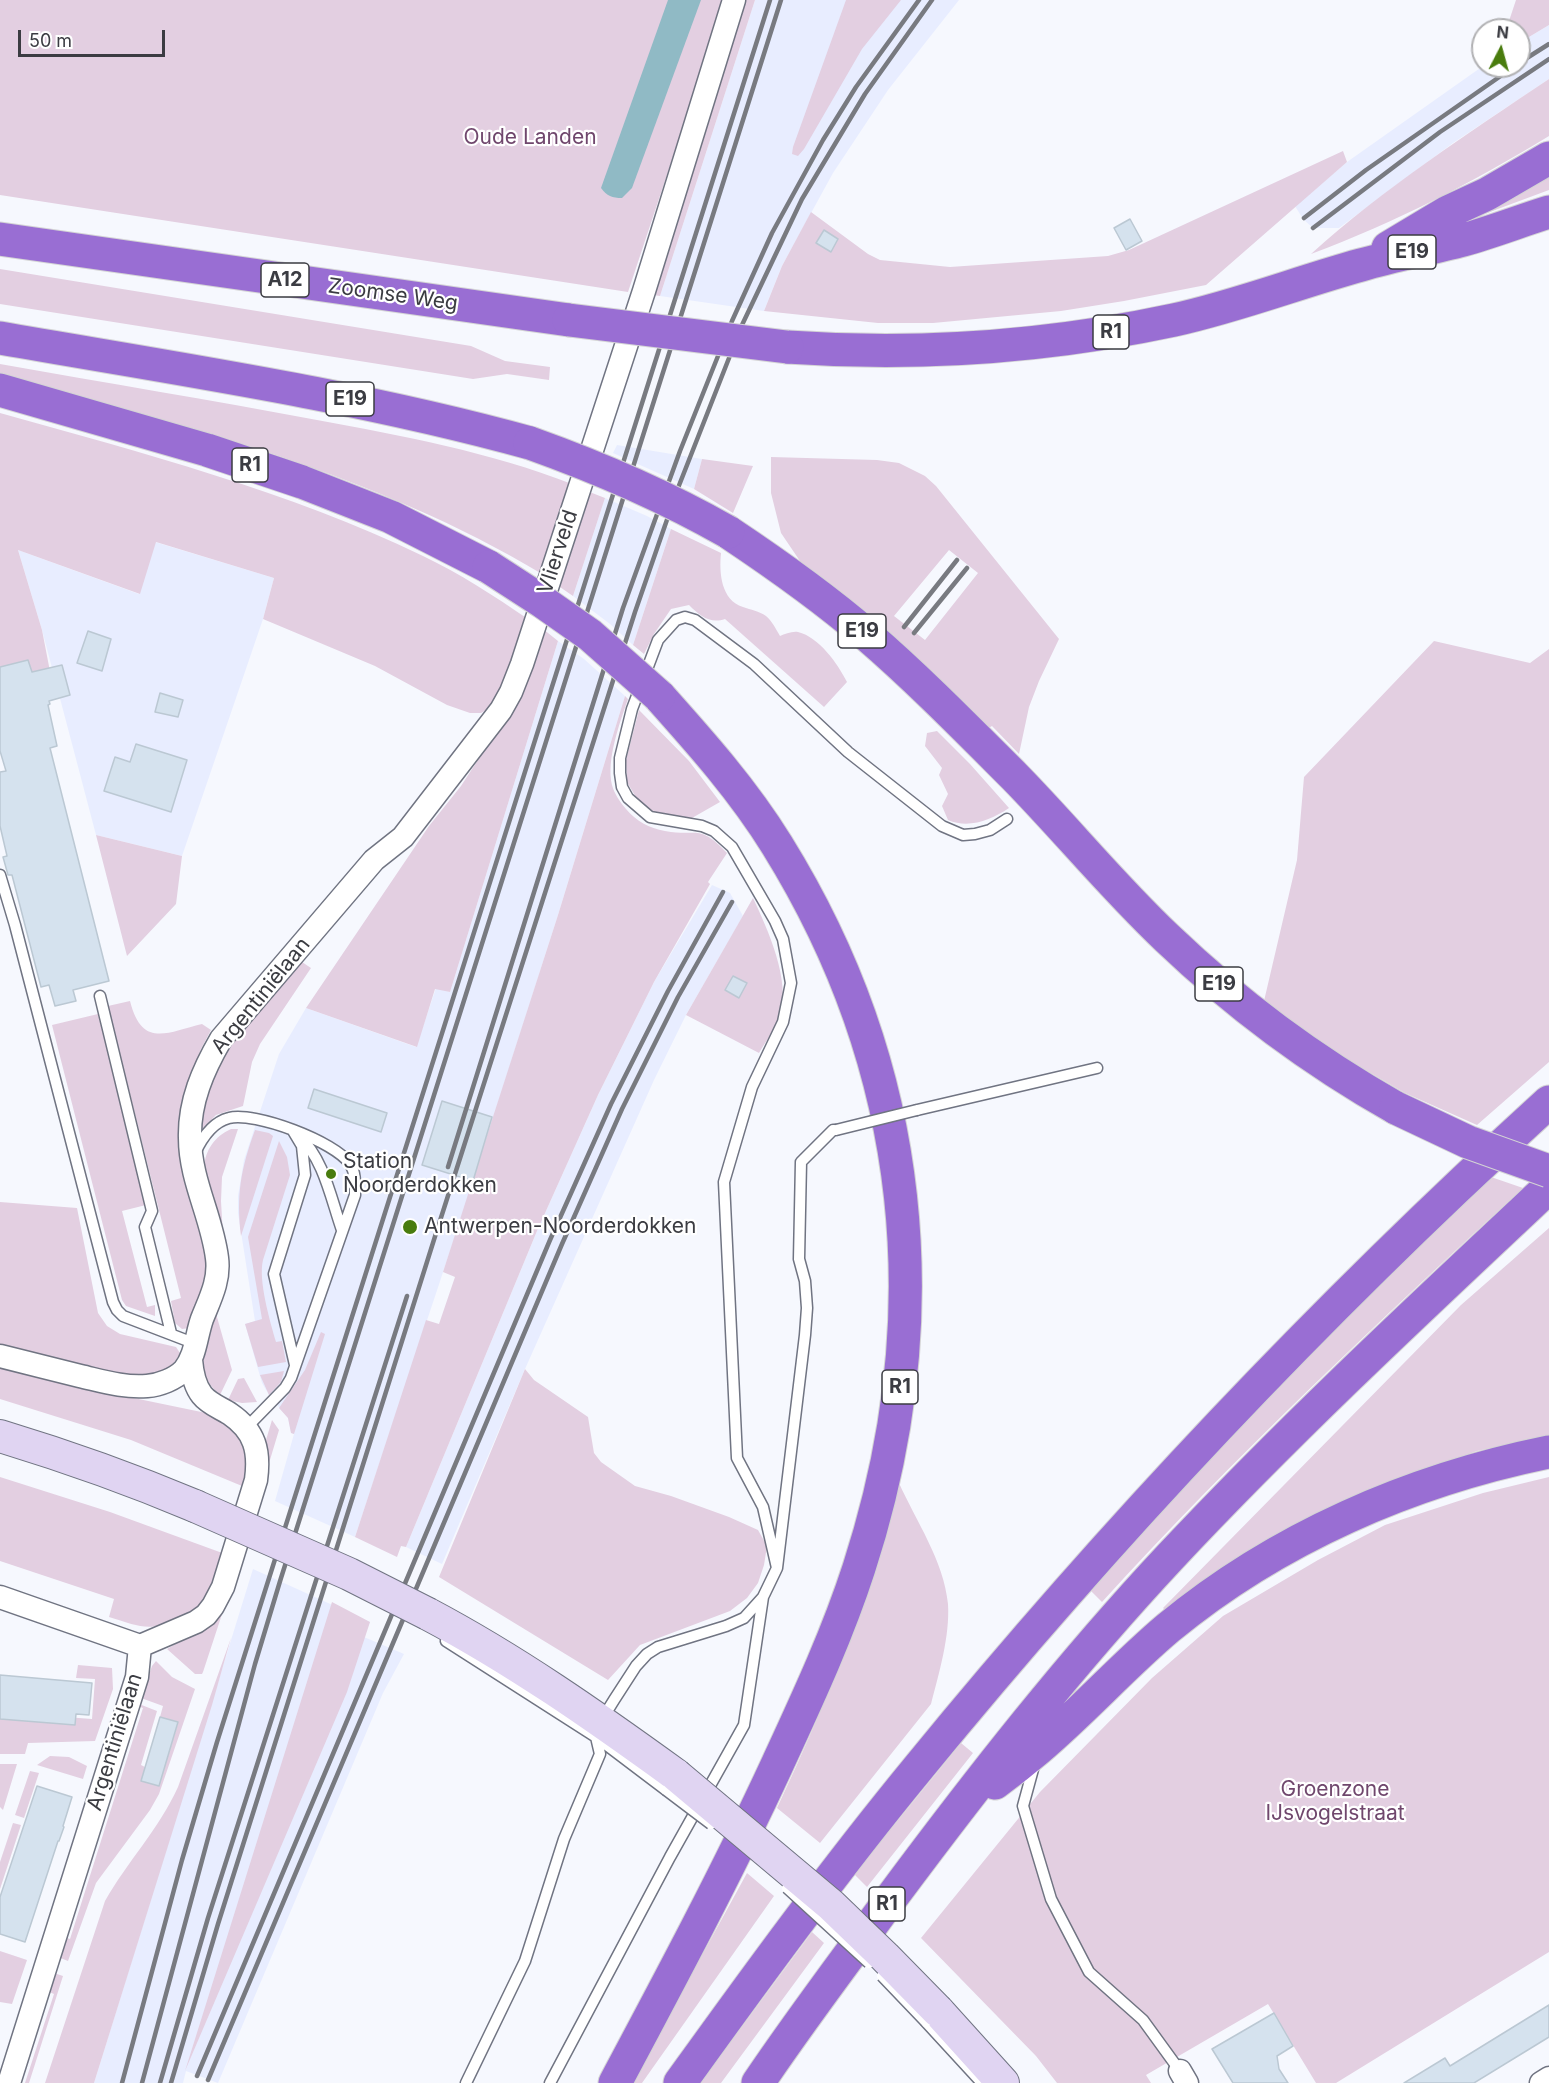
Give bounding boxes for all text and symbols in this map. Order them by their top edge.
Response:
scale bar [21,18,168,56]
north arrow [1471,18,1531,78]
text: N [1496,22,1510,43]
text: 50 m [29,30,72,51]
park label: Oude Landen [463,125,597,151]
road number: E19 [1388,235,1436,269]
road number: A12 [261,263,309,297]
street label: Zoomse Weg [326,273,460,317]
road number: R1 [1093,315,1129,349]
road number: E19 [326,382,374,416]
road number: R1 [232,448,268,482]
street label: Vlierveld [533,507,583,597]
road number: E19 [838,614,886,648]
street label: Argentiniëlaan [206,933,316,1059]
road number: E19 [1195,967,1243,1001]
place label: Station Noorderdokken [343,1149,497,1199]
marker: Station Noorderdokken [324,1167,338,1181]
place label: Antwerpen-Noorderdokken [424,1214,696,1240]
marker: Antwerpen-Noorderdokken [401,1218,419,1236]
road number: R1 [882,1370,918,1404]
street label: Argentiniëlaan [82,1670,148,1814]
park label: Groenzone IJsvogelstraat [1265,1777,1405,1827]
road number: R1 [869,1887,905,1921]

